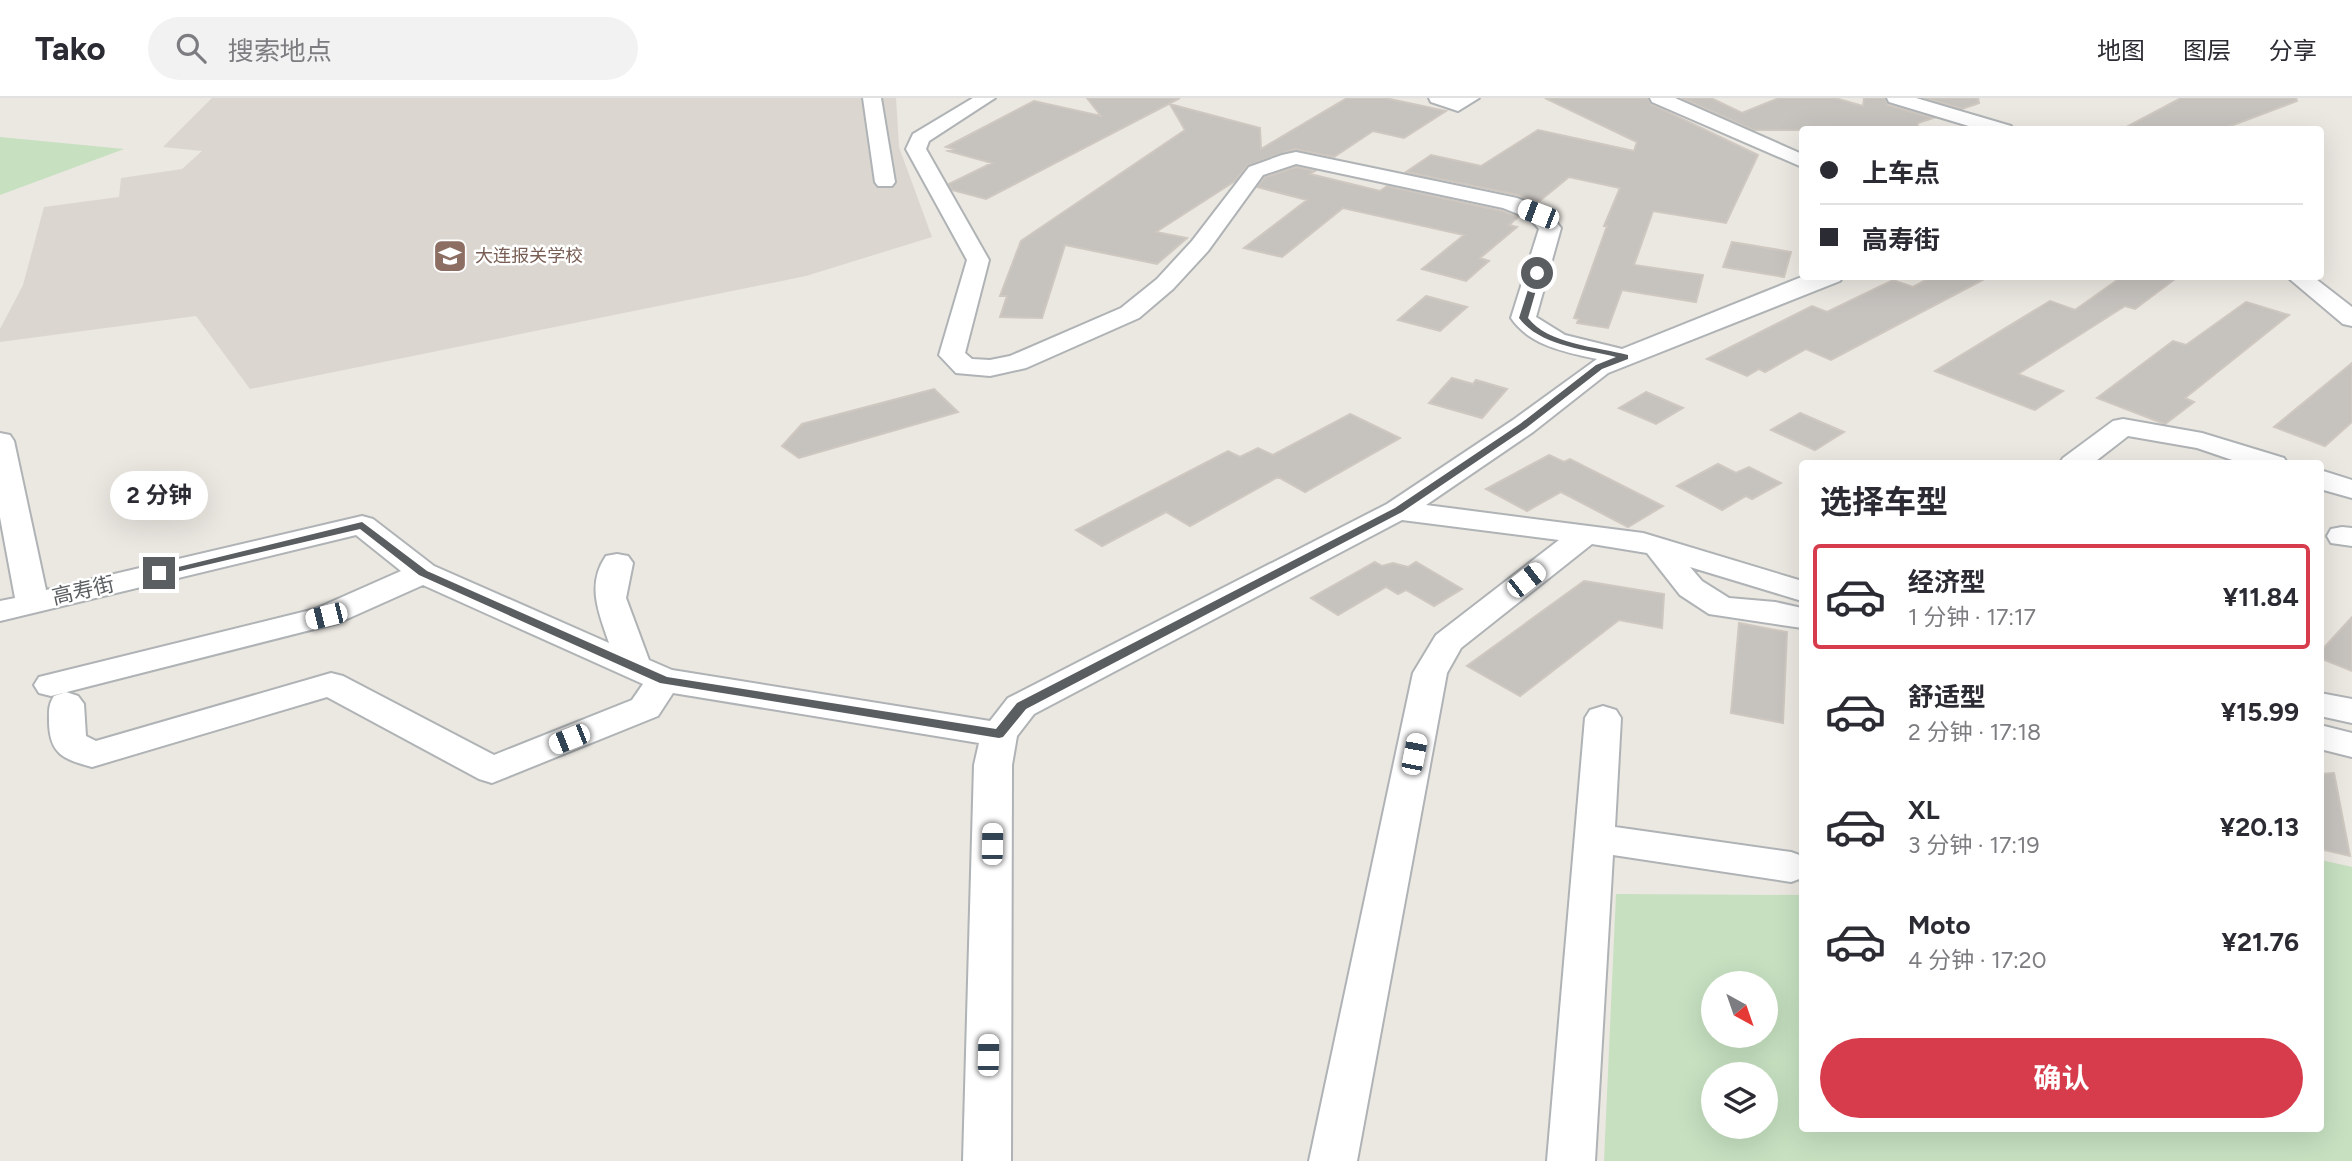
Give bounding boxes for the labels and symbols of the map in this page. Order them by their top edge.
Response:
car [1515,197,1562,231]
school or university icon: 大连报关学校 [431,237,469,275]
place label: 大连报关学校 [475,245,583,267]
route start [1521,257,1553,289]
callout: 2 分钟 [110,472,208,520]
route end [143,557,175,589]
car [1503,559,1550,601]
street label: 高寿街 [49,571,117,609]
car [304,601,349,631]
car [546,721,593,757]
car [1400,731,1429,777]
car [982,823,1003,865]
north arrow [1701,971,1778,1048]
car [978,1034,999,1076]

